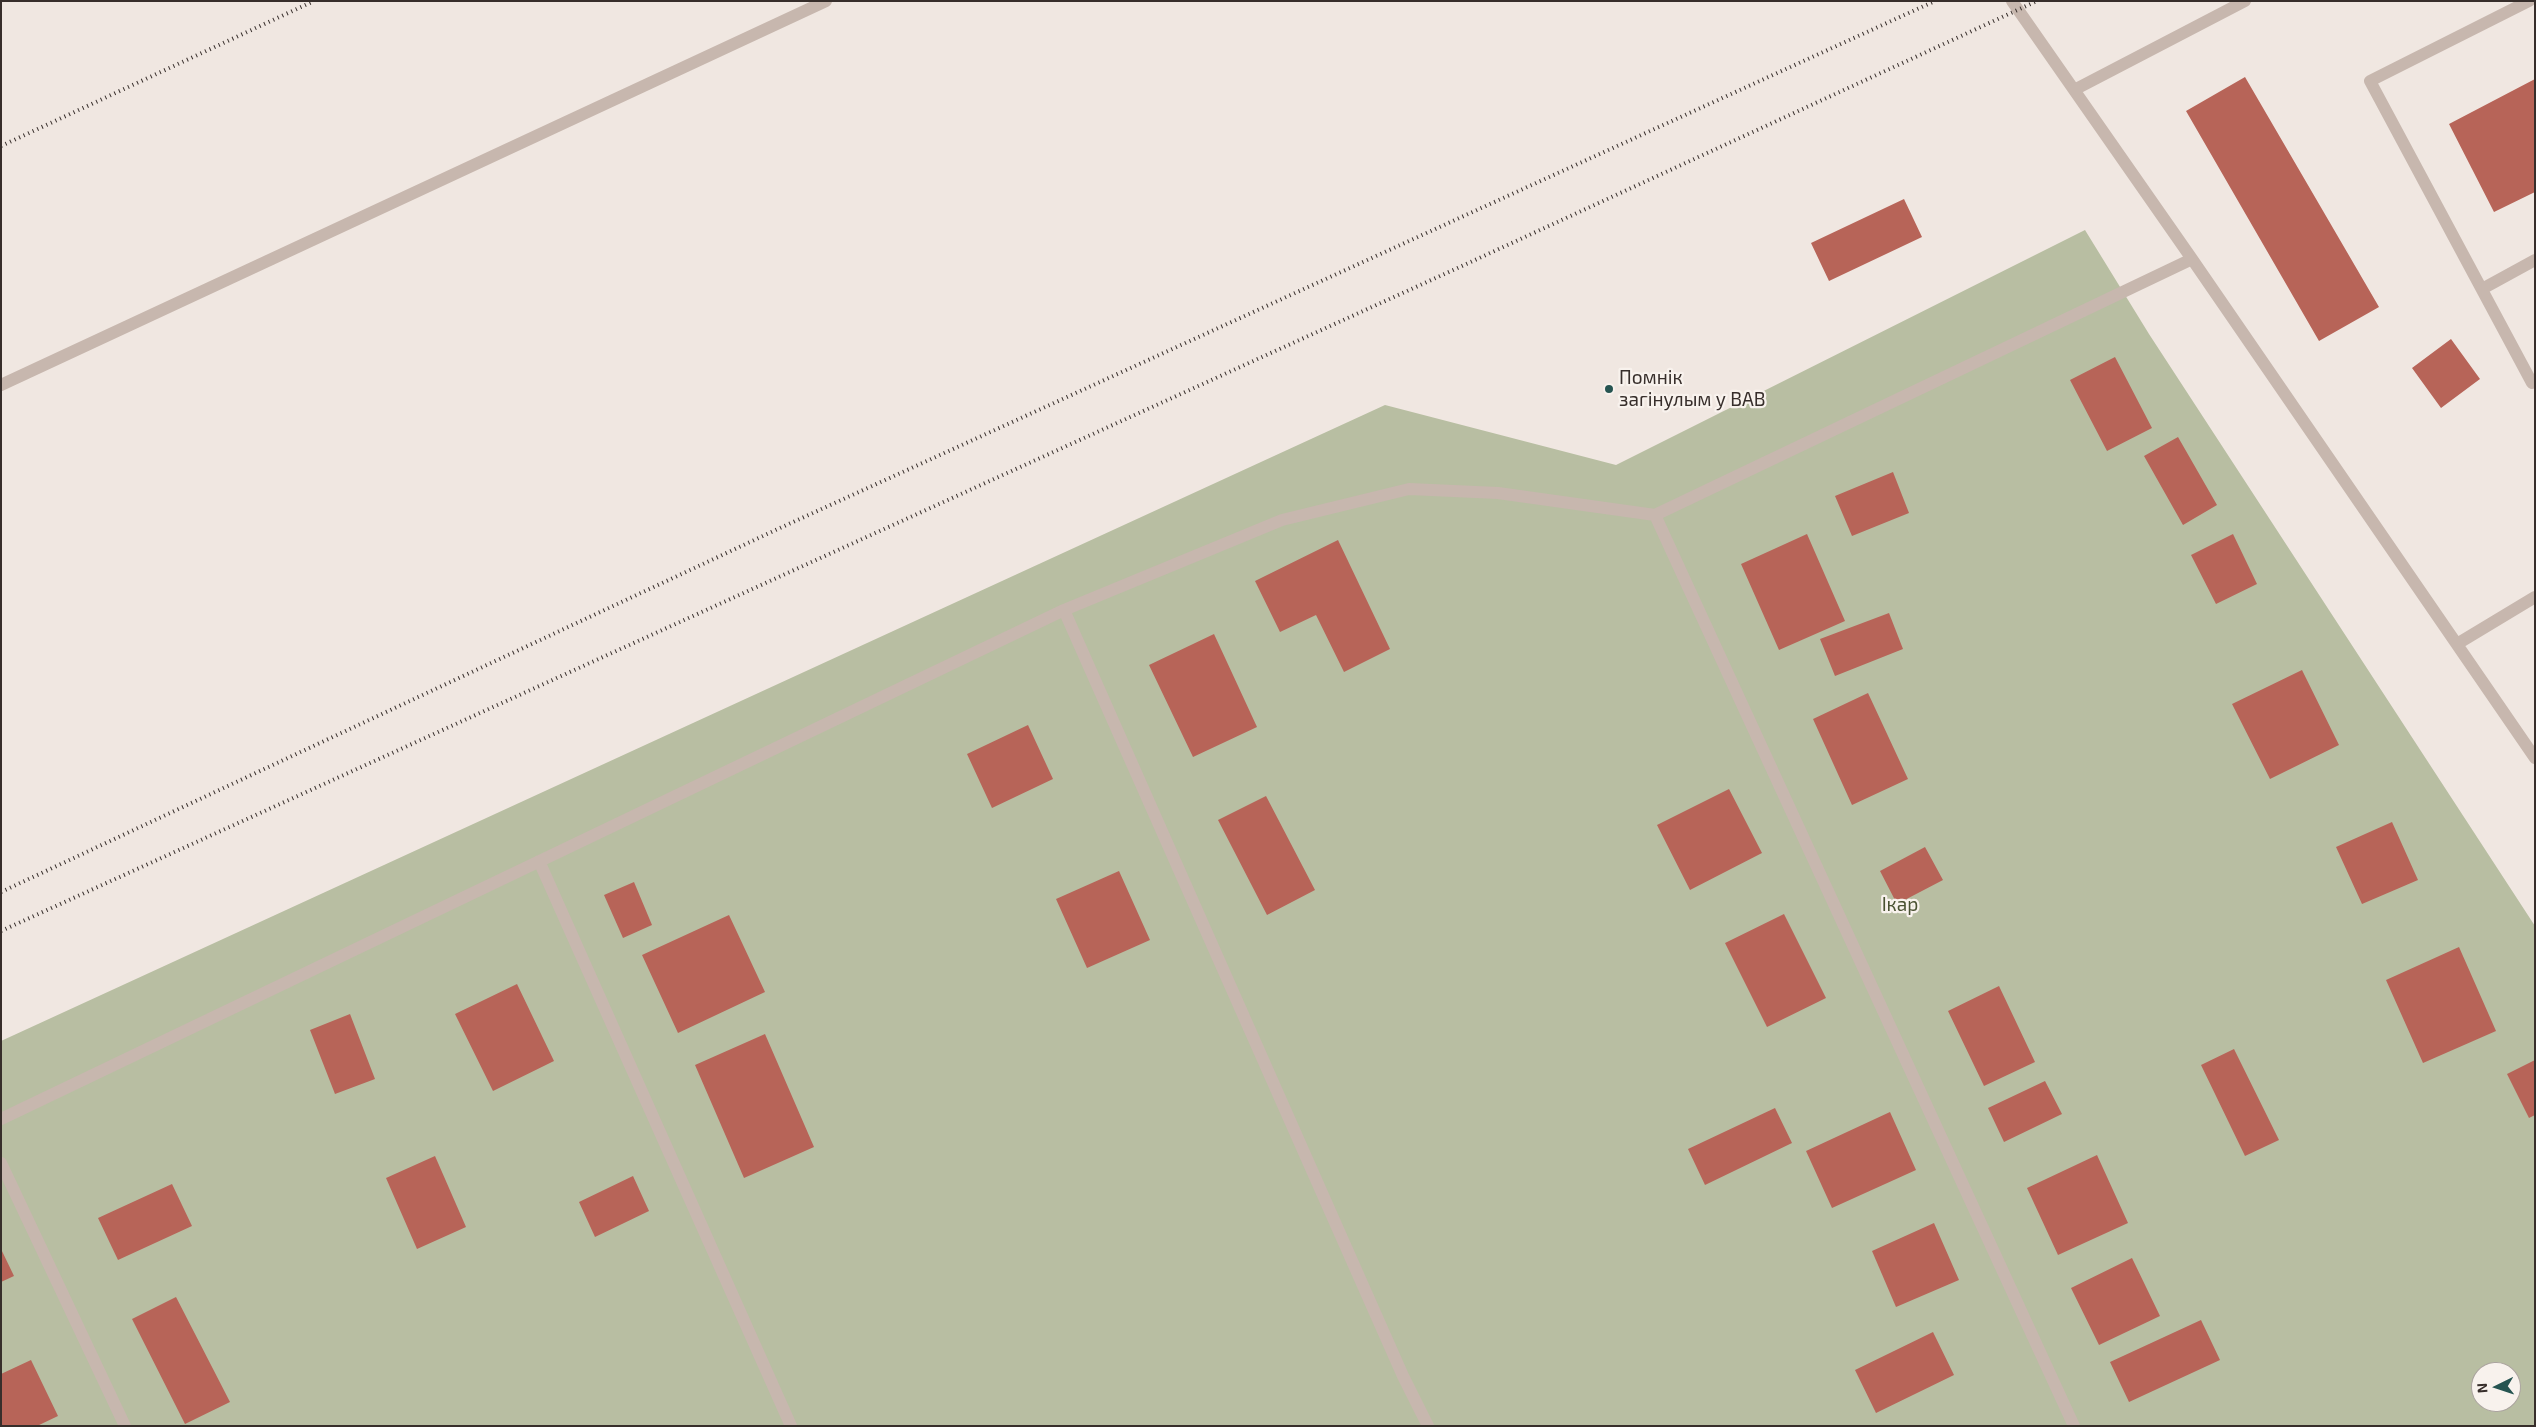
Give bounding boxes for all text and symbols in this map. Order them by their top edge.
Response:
place label: Помнік загінулым у ВАВ [1619,367,1766,411]
marker: Помнік загінулым у ВАВ [1603,383,1615,395]
park label: Ікар [1882,894,1918,916]
north arrow [2471,1362,2521,1412]
text: N [2473,1382,2490,1394]

